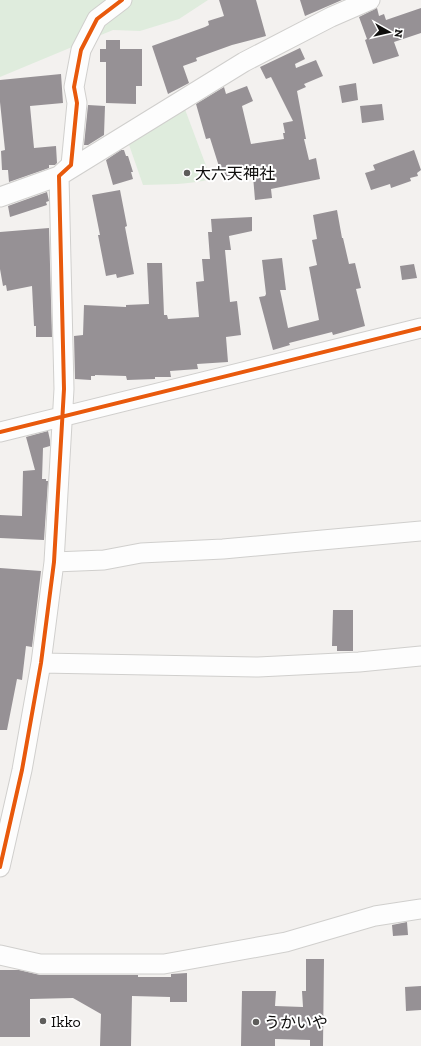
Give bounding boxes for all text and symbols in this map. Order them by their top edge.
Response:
north arrow [369,12,409,52]
text: N [391,28,405,39]
place label: 大六天神社 [195,164,275,183]
marker: 大六天神社 [182,168,192,178]
place label: Ikko [51,1012,81,1031]
place label: うかいや [264,1013,328,1032]
marker: Ikko [38,1016,48,1026]
marker: うかいや [251,1017,261,1027]

